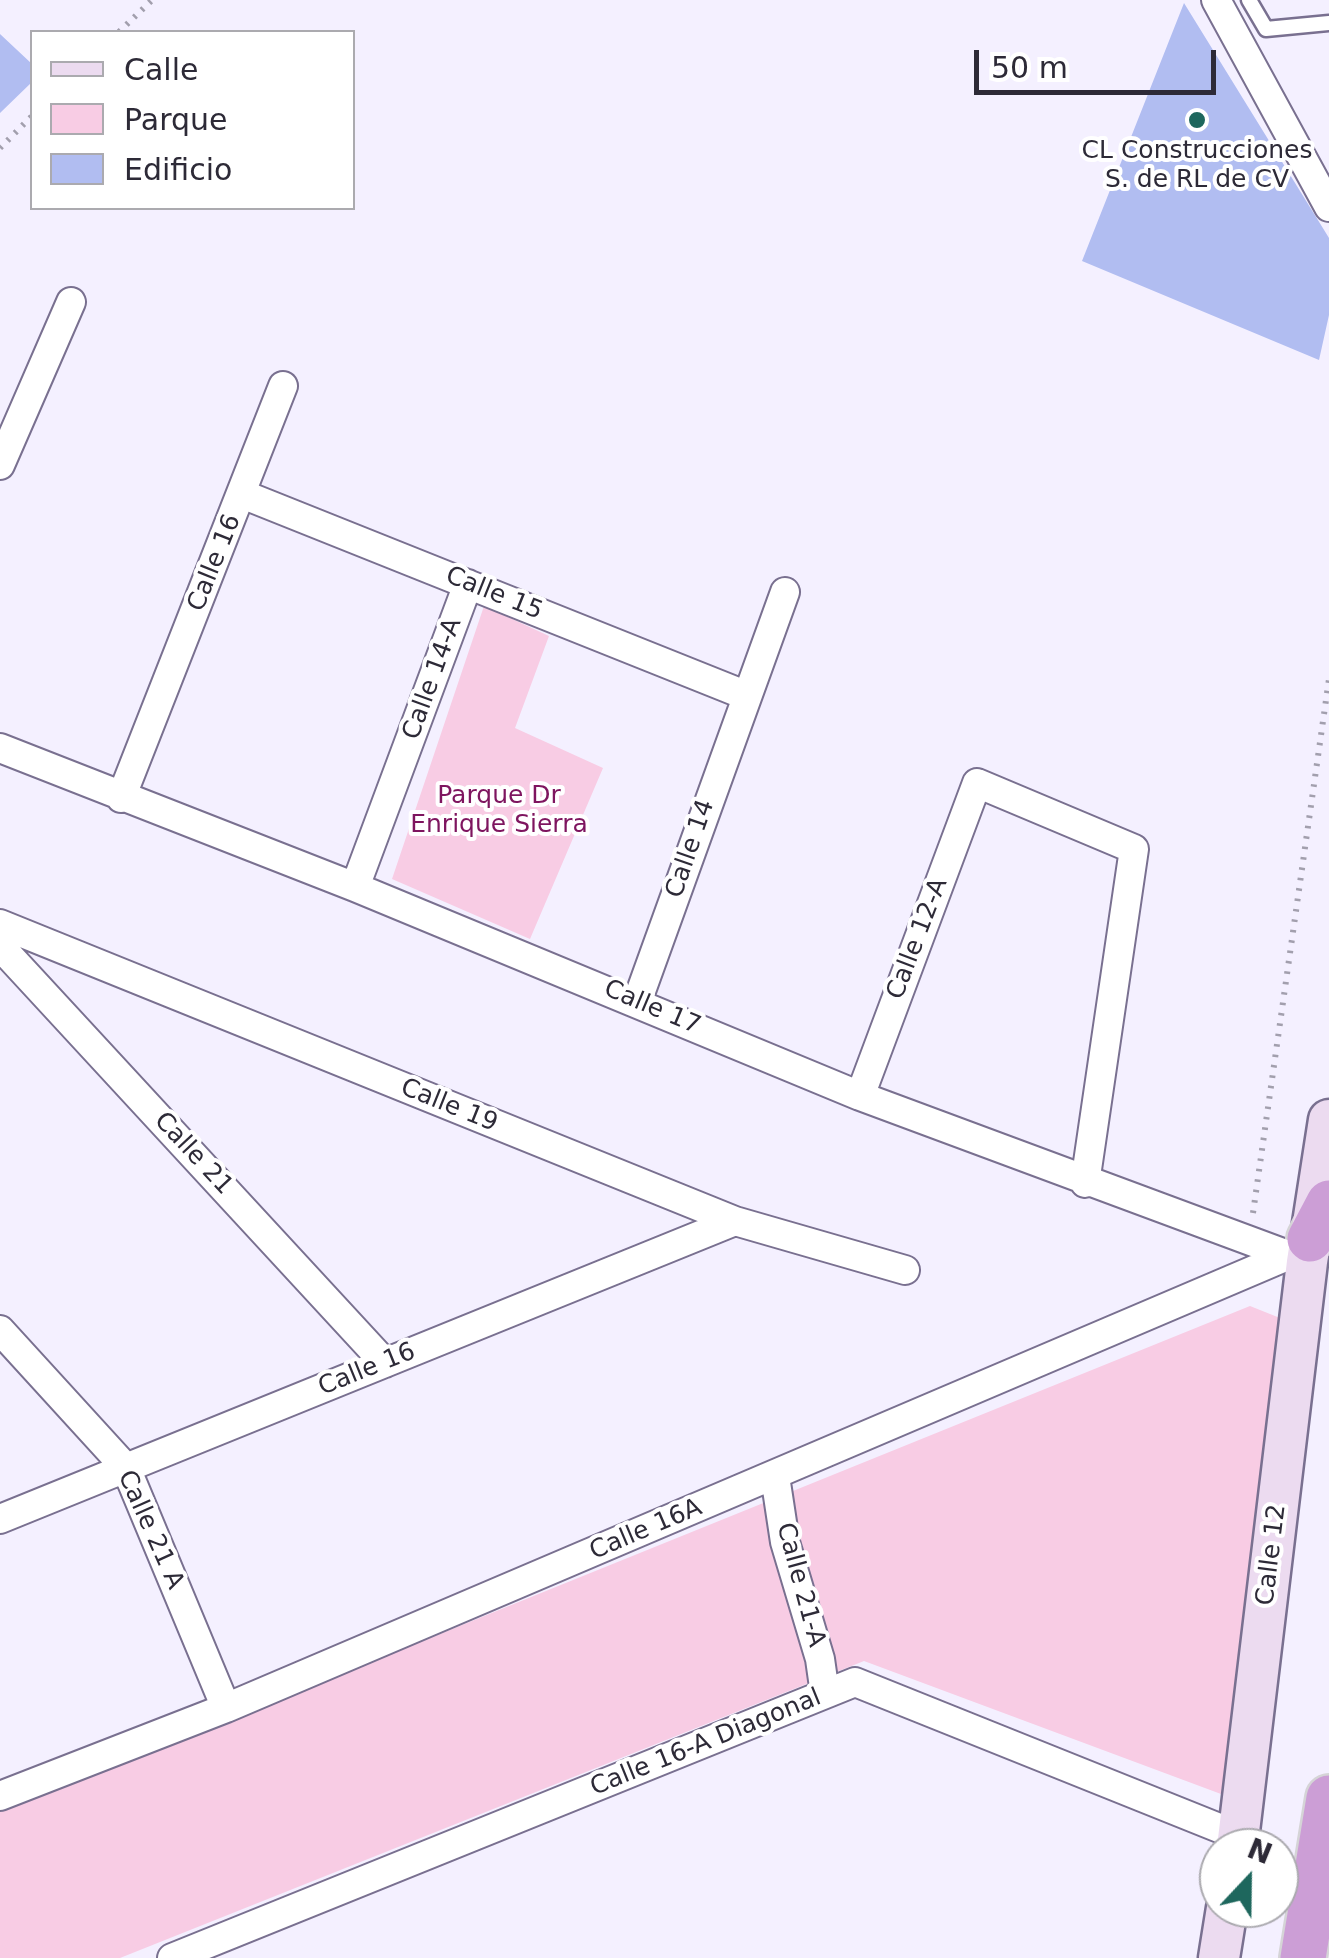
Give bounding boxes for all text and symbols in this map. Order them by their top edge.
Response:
legend [30,30,355,210]
scale bar [979,30,1222,92]
text: 50 m [991,50,1068,85]
text: Calle [124,52,198,87]
text: Parque [124,102,227,137]
marker: CL Construcciones S. de RL de CV [1186,109,1208,131]
place label: CL Construcciones S. de RL de CV [1082,136,1312,195]
text: Edificio [124,152,232,187]
street label: Calle 16 [182,510,248,616]
street label: Calle 15 [441,561,547,627]
street label: Calle 14-A [397,614,469,744]
park label: Parque Dr Enrique Sierra [410,781,588,840]
street label: Calle 14 [660,796,722,902]
street label: Calle 12-A [881,874,955,1004]
street label: Calle 17 [599,974,705,1042]
street label: Calle 19 [396,1073,502,1139]
street label: Calle 21 [147,1107,239,1201]
street label: Calle 16 [314,1337,420,1403]
street label: Calle 21 A [110,1466,190,1594]
street label: Calle 16A [585,1493,707,1567]
street label: Calle 12 [1251,1503,1293,1607]
street label: Calle 21-A [769,1520,831,1650]
street label: Calle 16-A Diagonal [586,1683,826,1803]
north arrow [1199,1828,1299,1928]
text: N [1243,1832,1277,1871]

